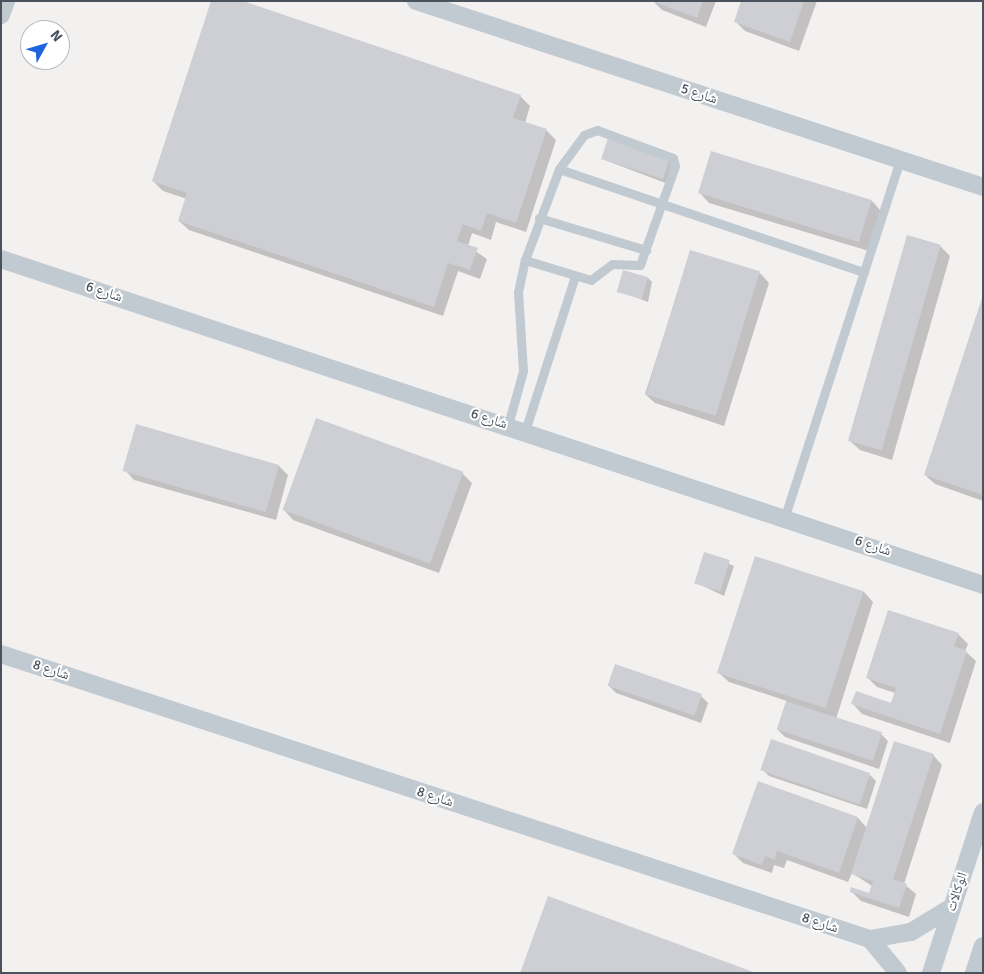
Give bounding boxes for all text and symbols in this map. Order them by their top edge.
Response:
north arrow [20,20,70,70]
text: N [47,27,66,45]
street label: شارع 5 [679,80,719,108]
street label: شارع 6 [84,278,124,306]
street label: شارع 6 [469,405,509,433]
street label: شارع 6 [853,532,893,560]
street label: شارع 8 [31,656,71,684]
street label: شارع 8 [415,783,455,811]
street label: الوكالات [943,870,971,914]
street label: شارع 8 [800,909,840,937]

